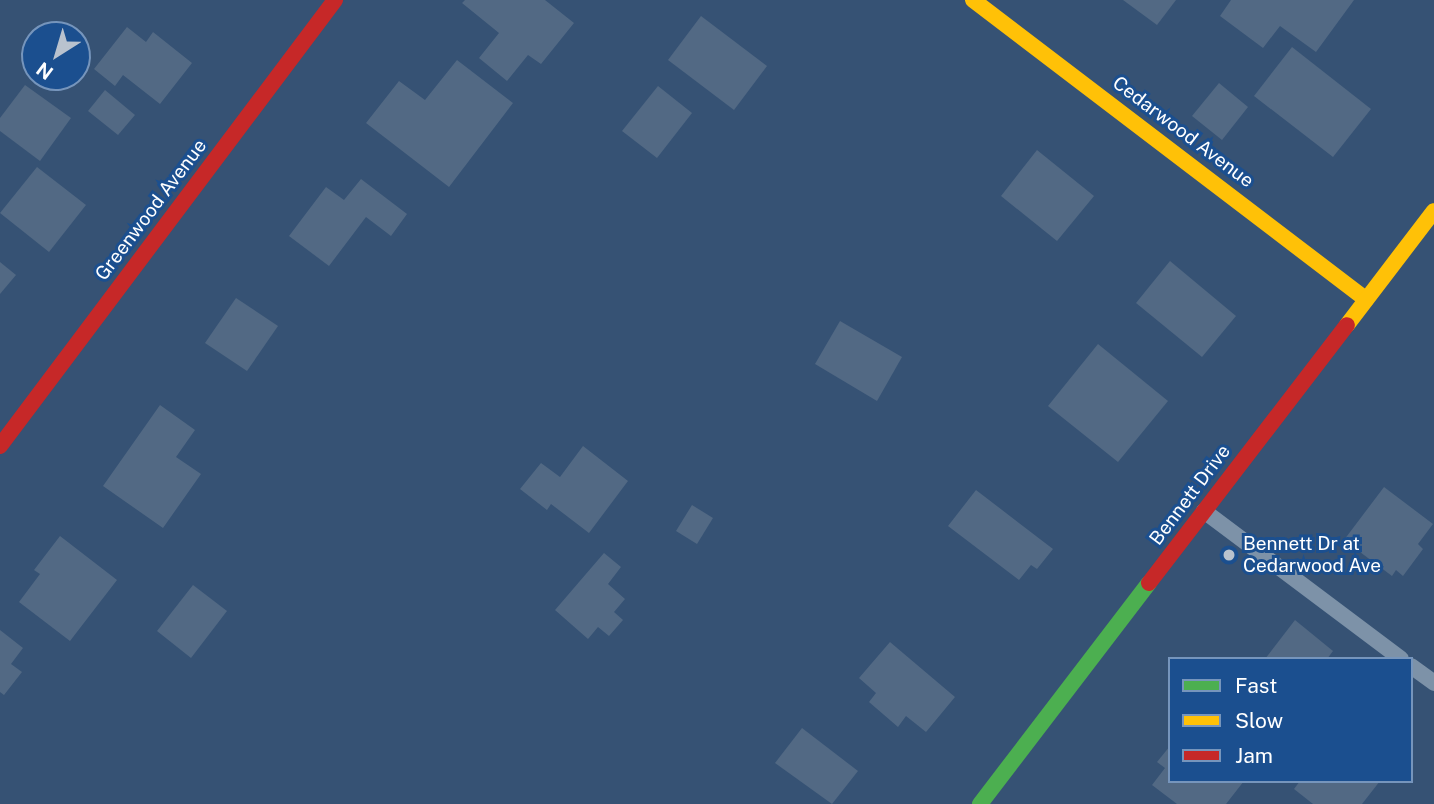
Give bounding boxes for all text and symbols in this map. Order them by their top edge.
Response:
north arrow [21,21,91,91]
text: N [32,58,57,84]
street label: Cedarwood Avenue [1108,72,1258,192]
street label: Greenwood Avenue [91,135,211,285]
street label: Bennett Drive [1145,440,1235,550]
place label: Bennett Dr at Cedarwood Ave [1243,533,1381,577]
marker: Bennett Dr at Cedarwood Ave [1221,547,1237,563]
legend [1168,657,1413,783]
text: Fast [1235,673,1277,698]
text: Slow [1235,708,1283,733]
text: Jam [1235,743,1273,768]

